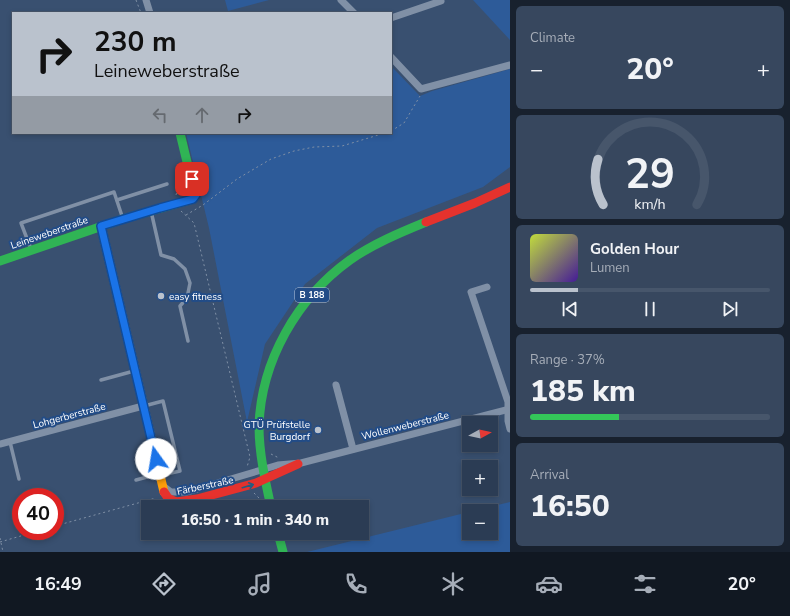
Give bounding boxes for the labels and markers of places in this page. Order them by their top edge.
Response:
pin [175,162,209,196]
place label: easy fitness [169,290,222,304]
marker: easy fitness [156,291,166,301]
place label: GTÜ Prüfstelle Burgdorf [244,418,311,444]
marker: GTÜ Prüfstelle Burgdorf [313,425,323,435]

